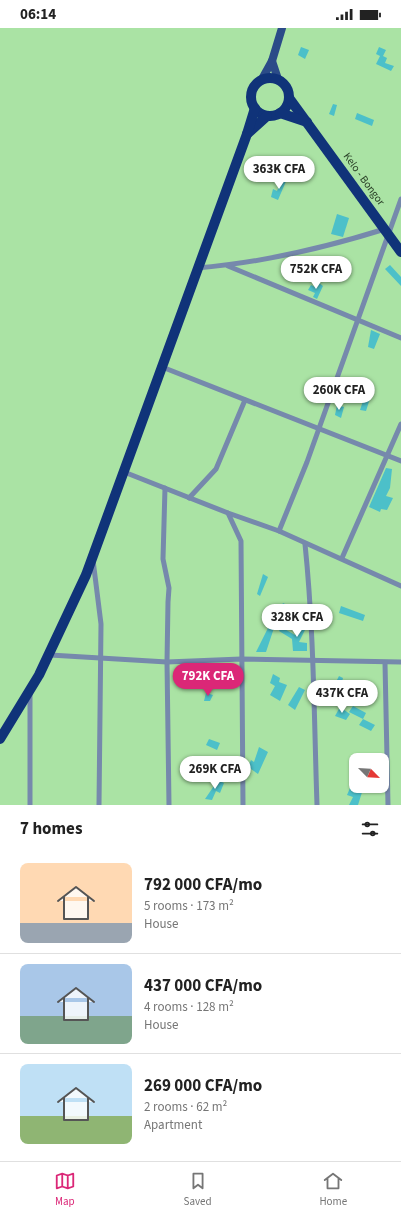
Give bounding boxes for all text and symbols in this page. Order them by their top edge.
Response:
text: 06:14 [20,4,56,25]
street label: Kelo - Bongor [340,150,388,209]
pin: 363K CFA [238,156,320,190]
text: 363K CFA [253,160,305,178]
pin: 752K CFA [275,256,357,290]
text: 752K CFA [290,260,342,278]
pin: 260K CFA [298,377,380,411]
text: 260K CFA [313,381,365,399]
pin: 328K CFA [256,604,338,638]
text: 328K CFA [271,608,323,626]
pin: 792K CFA [167,663,249,697]
text: 792K CFA [182,667,234,685]
pin: 437K CFA [301,680,383,714]
text: 437K CFA [316,684,368,702]
north arrow [349,753,389,793]
map controls [349,753,389,793]
pin: 269K CFA [174,756,256,790]
text: 269K CFA [189,760,241,778]
text: 7 homes [20,817,82,841]
icon: filters [359,818,381,840]
text: 792 000 CFA/mo [144,873,262,897]
icon: home [52,879,100,927]
text: 5 rooms · 173 m² [144,897,234,915]
text: House [144,915,179,933]
text: 437 000 CFA/mo [144,974,262,998]
icon: home [52,980,100,1028]
text: 4 rooms · 128 m² [144,998,234,1016]
text: House [144,1016,179,1034]
text: 269 000 CFA/mo [144,1074,262,1098]
icon: home [52,1080,100,1128]
text: 2 rooms · 62 m² [144,1098,227,1116]
text: Apartment [144,1116,202,1134]
tab: Map [54,1170,76,1209]
tab: Saved [184,1170,212,1209]
tab: Home [319,1170,347,1209]

